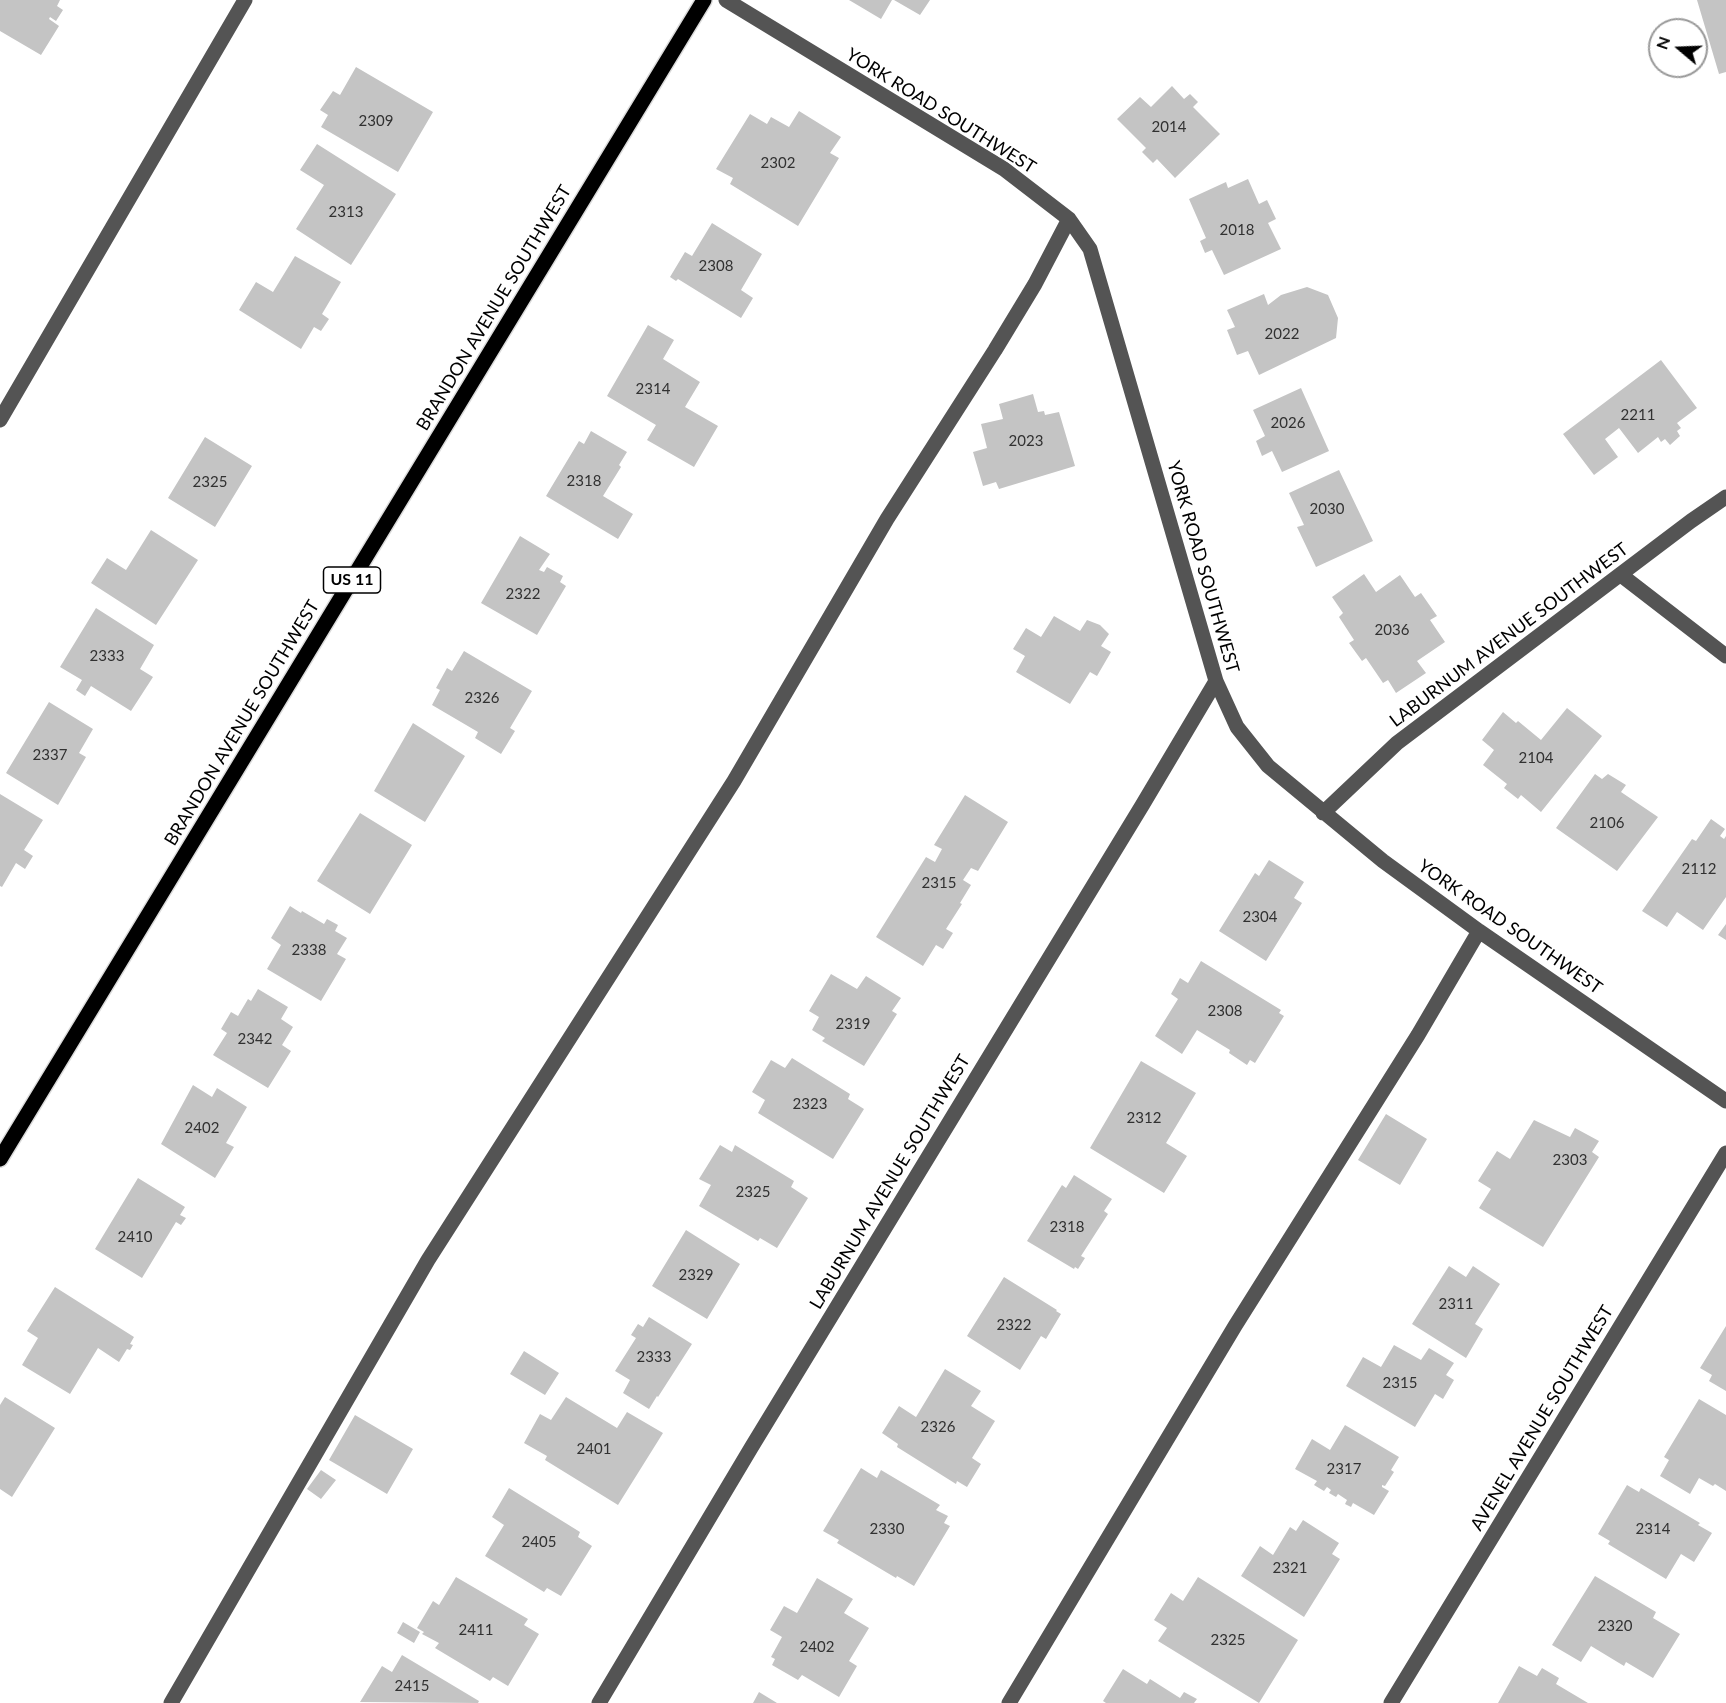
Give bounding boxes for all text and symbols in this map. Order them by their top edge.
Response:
north arrow [1648,18,1708,78]
text: N [1651,34,1673,52]
street label: YORK ROAD SOUTHWEST [842,44,1040,178]
house number: 2309 [359,112,393,130]
house number: 2014 [1152,118,1186,136]
house number: 2302 [761,154,795,172]
street label: BRANDON AVENUE SOUTHWEST [412,181,576,435]
house number: 2313 [329,203,363,221]
house number: 2018 [1220,221,1254,239]
house number: 2308 [699,257,733,275]
house number: 2022 [1265,325,1299,343]
house number: 2314 [636,380,670,398]
house number: 2211 [1621,406,1655,424]
house number: 2026 [1271,414,1305,432]
house number: 2023 [1009,432,1043,450]
street label: YORK ROAD SOUTHWEST [1162,458,1244,676]
house number: 2318 [567,472,601,490]
house number: 2325 [193,473,227,491]
house number: 2030 [1310,500,1344,518]
street label: LABURNUM AVENUE SOUTHWEST [1386,538,1632,732]
road number: US 11 [324,567,380,593]
house number: 2322 [506,585,540,603]
street label: BRANDON AVENUE SOUTHWEST [160,596,324,850]
house number: 2036 [1375,621,1409,639]
house number: 2333 [90,647,124,665]
house number: 2326 [465,689,499,707]
house number: 2337 [33,746,67,764]
house number: 2104 [1519,749,1553,767]
house number: 2106 [1590,814,1624,832]
street label: YORK ROAD SOUTHWEST [1414,855,1606,999]
house number: 2112 [1682,860,1716,878]
house number: 2315 [922,874,956,892]
house number: 2304 [1243,908,1277,926]
house number: 2338 [292,941,326,959]
house number: 2308 [1208,1002,1242,1020]
house number: 2319 [836,1015,870,1033]
house number: 2342 [238,1030,272,1048]
street label: LABURNUM AVENUE SOUTHWEST [805,1051,975,1313]
house number: 2323 [793,1095,827,1113]
house number: 2312 [1127,1109,1161,1127]
house number: 2402 [185,1119,219,1137]
house number: 2303 [1553,1151,1587,1169]
house number: 2325 [736,1183,770,1201]
house number: 2318 [1050,1218,1084,1236]
house number: 2410 [118,1228,152,1246]
house number: 2329 [679,1266,713,1284]
house number: 2311 [1439,1295,1473,1313]
street label: AVENEL AVENUE SOUTHWEST [1466,1302,1618,1534]
house number: 2322 [997,1316,1031,1334]
house number: 2333 [637,1348,671,1366]
house number: 2315 [1383,1374,1417,1392]
house number: 2326 [921,1418,955,1436]
house number: 2401 [577,1440,611,1458]
house number: 2317 [1327,1460,1361,1478]
house number: 2330 [870,1520,904,1538]
house number: 2314 [1636,1520,1670,1538]
house number: 2405 [522,1533,556,1551]
house number: 2321 [1273,1559,1307,1577]
house number: 2320 [1598,1617,1632,1635]
house number: 2411 [459,1621,493,1639]
house number: 2325 [1211,1631,1245,1649]
house number: 2402 [800,1638,834,1656]
house number: 2415 [395,1677,429,1695]

